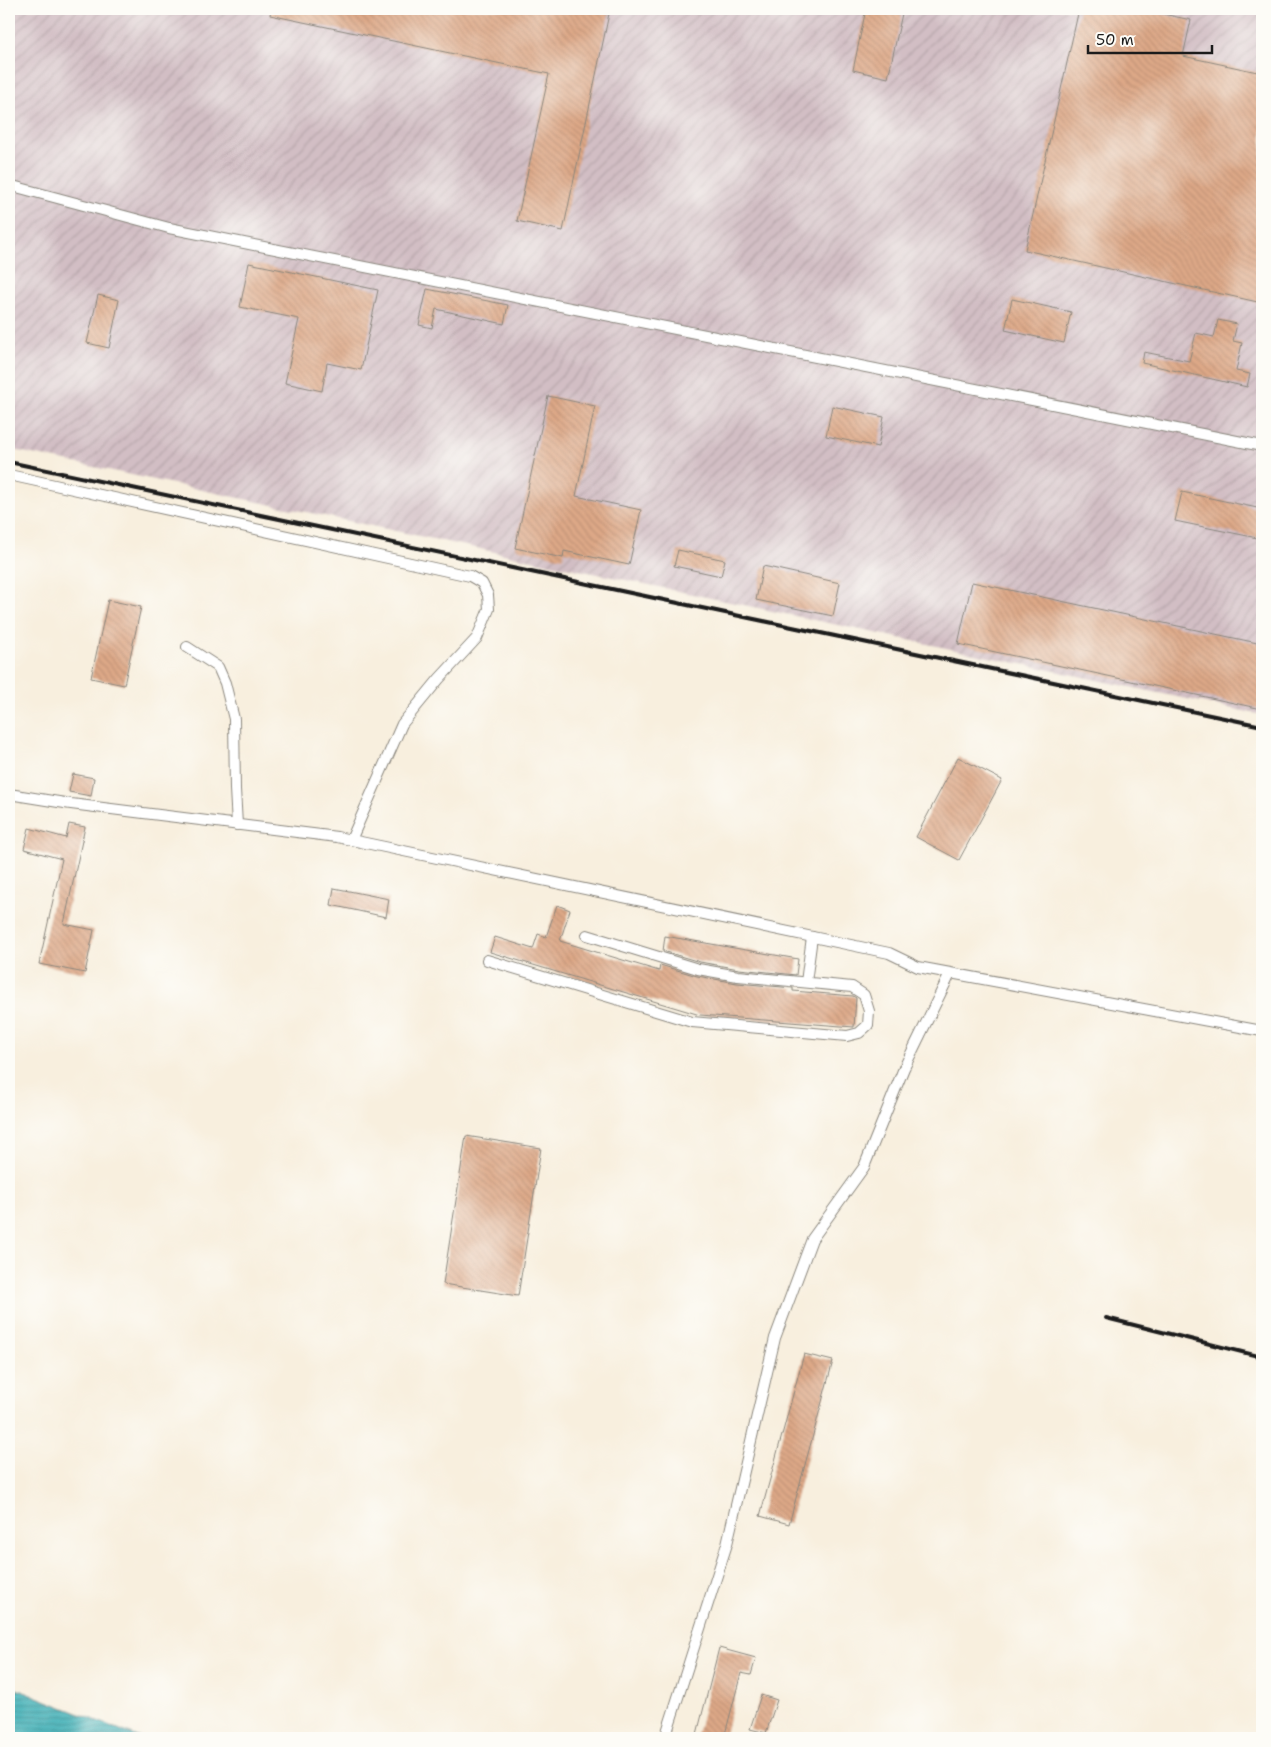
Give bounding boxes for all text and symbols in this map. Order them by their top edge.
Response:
scale bar [1088,22,1212,54]
text: 50 m [1096,30,1134,50]

